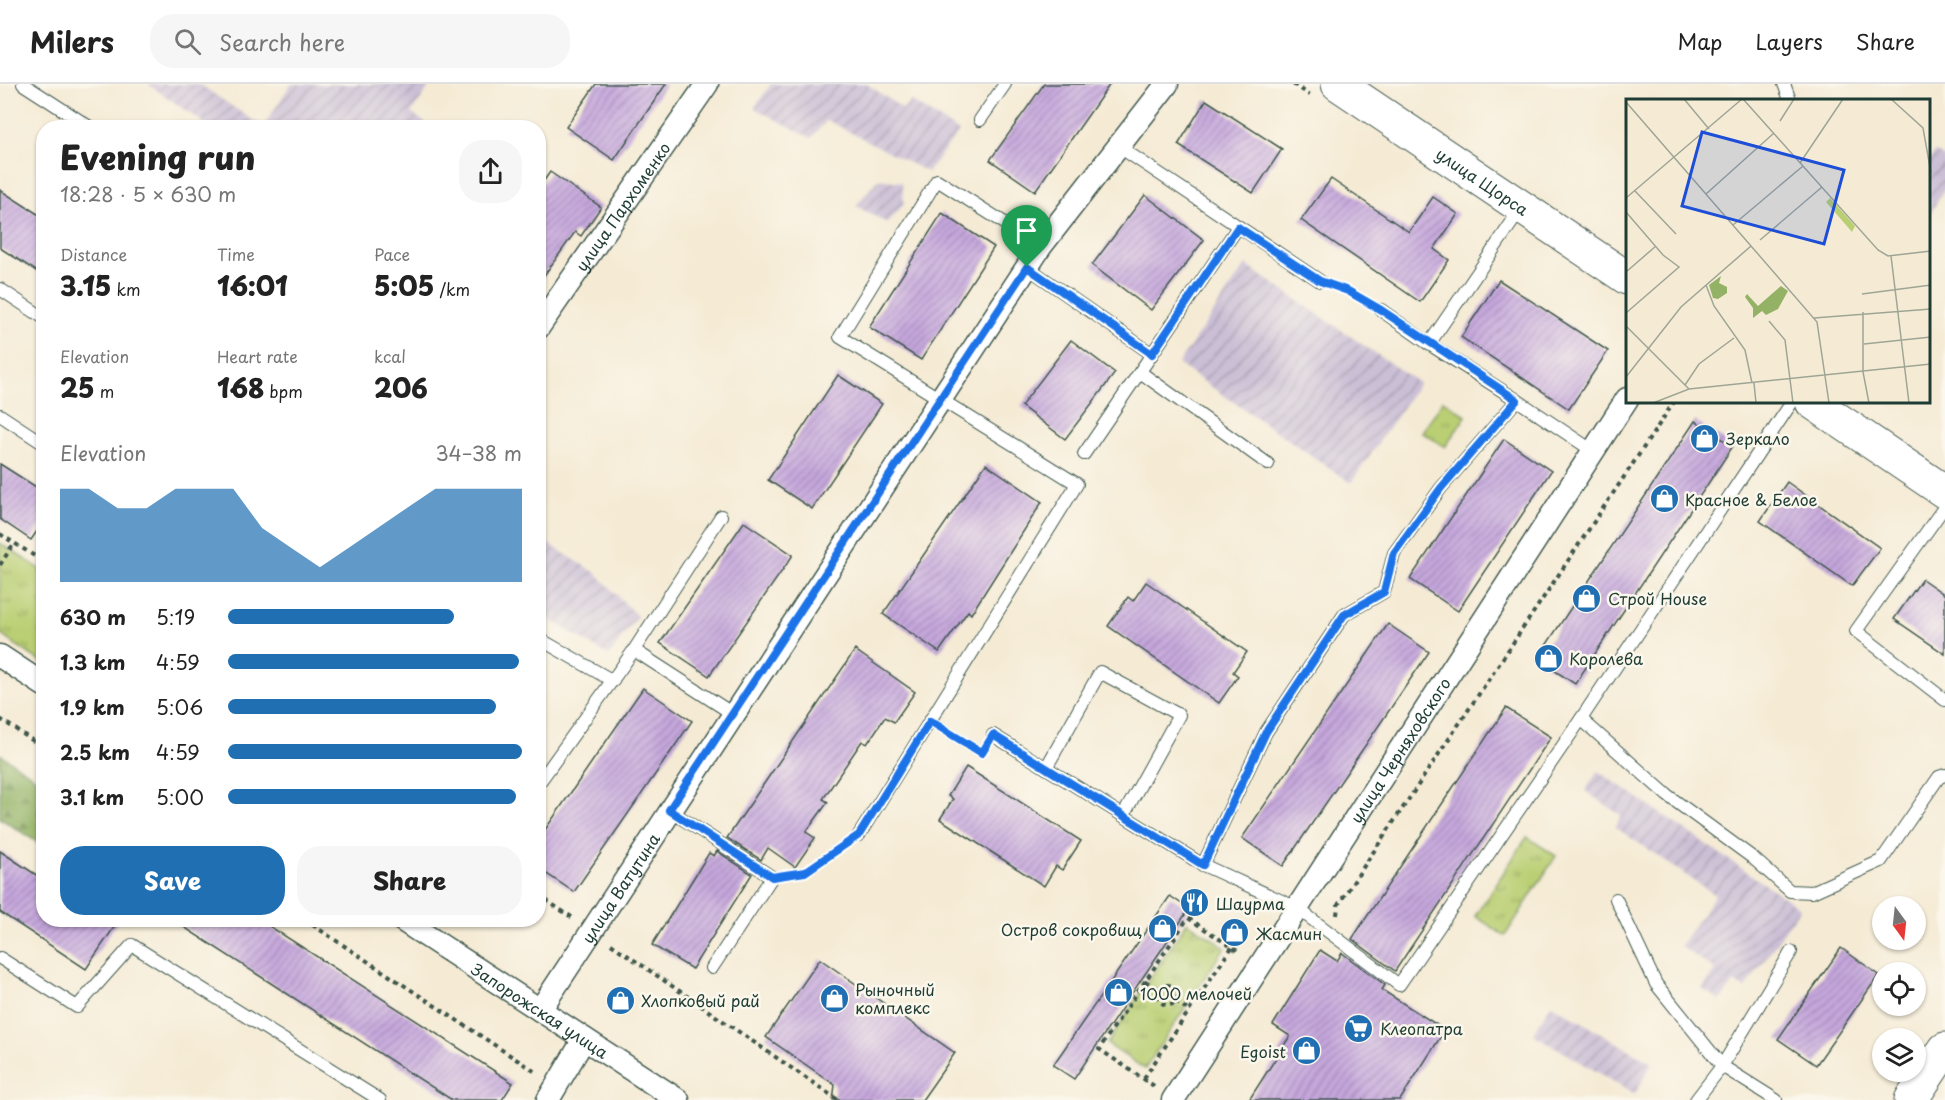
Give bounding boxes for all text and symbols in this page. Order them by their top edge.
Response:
search box [150,14,570,68]
text: Milers [30,20,114,63]
icon: search [171,25,204,58]
text: Search here [219,25,345,58]
text: Map [1678,25,1722,57]
text: Layers [1755,25,1823,57]
text: Share [1856,25,1915,57]
inset map [1626,99,1930,404]
text: Evening run [60,131,255,181]
street label: улица Пархоменко [569,137,676,276]
button: share [459,140,522,203]
street label: улица Щорса [1431,141,1534,221]
text: 18:28 · 5 × 630 m [60,179,236,209]
pin [1001,205,1052,267]
icon: arrive [1010,214,1043,247]
text: Distance [60,242,127,266]
text: Time [217,242,255,266]
text: Pace [374,242,410,266]
text: 3.15 [60,266,111,305]
text: 16:01 [217,266,288,305]
text: 5:05 [374,266,434,305]
text: km [111,277,141,301]
text: /km [434,277,470,301]
text: Elevation [60,344,129,368]
text: Heart rate [217,344,298,368]
text: kcal [374,344,406,368]
text: 25 [60,368,95,407]
text: 168 [217,368,264,407]
text: 206 [374,368,428,407]
text: m [95,379,114,403]
text: bpm [264,379,303,403]
shop icon: Зеркало [1689,422,1721,454]
place label: Зеркало [1726,426,1790,450]
text: Elevation [60,438,146,468]
text: 34–38 m [435,438,522,468]
shop icon: Красное & Белое [1648,483,1680,515]
place label: Красное & Белое [1685,487,1818,511]
shop icon: Строй House [1571,582,1603,614]
place label: Строй House [1608,586,1707,610]
text: 630 m [60,602,126,632]
text: 5:19 [156,602,195,632]
shop icon: Королева [1532,642,1564,674]
place label: Королева [1569,646,1643,670]
text: 1.3 km [60,647,126,677]
text: 4:59 [156,647,200,677]
street label: улица Черняховского [1344,672,1456,828]
text: 1.9 km [60,692,125,722]
text: 5:06 [156,692,203,722]
text: 2.5 km [60,737,130,767]
text: 4:59 [156,737,200,767]
text: 3.1 km [60,782,124,812]
text: 5:00 [156,782,204,812]
street label: улица Ватутина [575,828,665,948]
button: Save [60,846,285,915]
button: Share [297,846,522,915]
restaurant icon: Шаурма [1179,887,1211,919]
place label: Шаурма [1216,891,1285,915]
north arrow [1872,896,1926,950]
map controls [1872,896,1926,1082]
shop icon: Остров сокровищ [1147,913,1179,945]
place label: Остров сокровищ [1001,917,1142,941]
shop icon: Жасмин [1219,917,1251,949]
place label: Жасмин [1255,921,1322,945]
street label: Запорожская улица [467,957,613,1064]
button: locate [1872,962,1926,1016]
place label: Рыночный комплекс [855,977,935,1019]
shop icon: 1000 мелочей [1103,977,1135,1009]
place label: 1000 мелочей [1140,981,1252,1005]
shop icon: Рыночный комплекс [818,982,850,1014]
shop icon: Хлопковый рай [604,984,636,1016]
place label: Хлопковый рай [641,988,760,1012]
supermarket icon: Клеопатра [1343,1012,1375,1044]
place label: Клеопатра [1380,1016,1463,1040]
button: layers [1872,1028,1926,1082]
shop icon: Egoist [1291,1035,1323,1067]
place label: Egoist [1240,1039,1286,1063]

